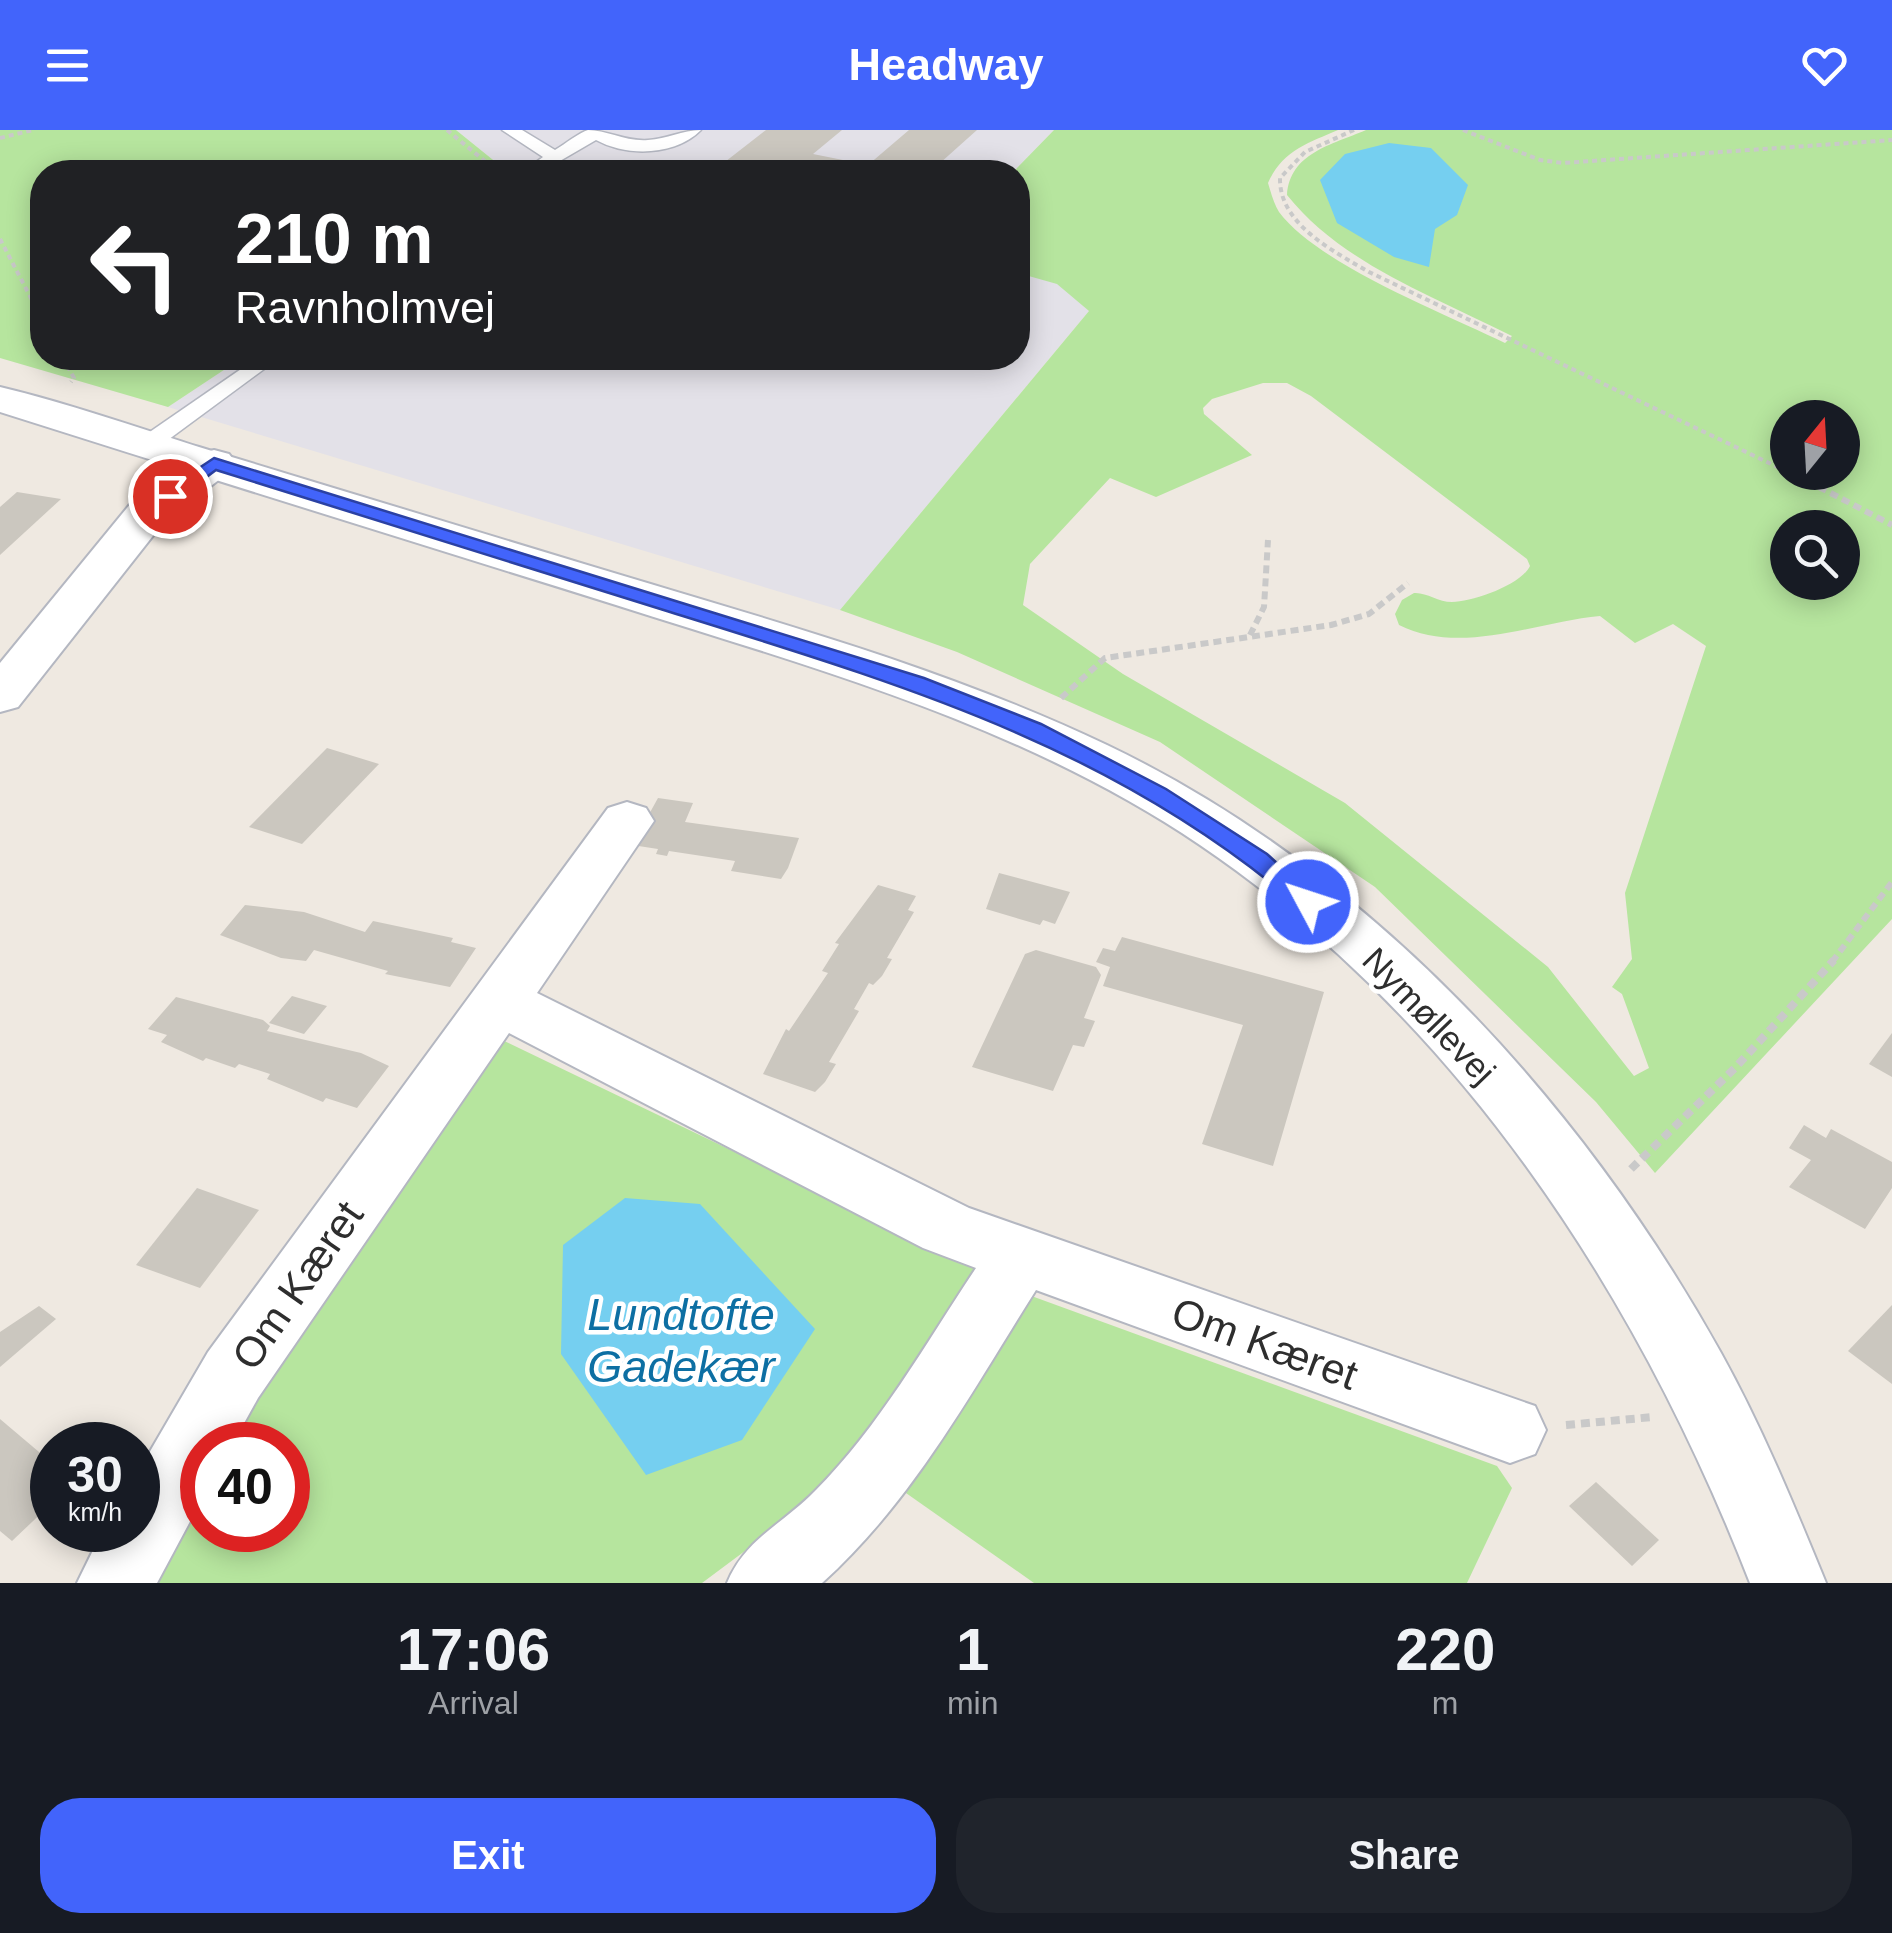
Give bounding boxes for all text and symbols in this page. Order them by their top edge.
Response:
icon: menu [40,38,95,93]
icon: heart [1797,38,1852,93]
text: Headway [848,39,1044,90]
icon: left [70,200,200,330]
text: 210 m [235,200,433,278]
text: Ravnholmvej [235,282,495,333]
north arrow [1770,400,1860,490]
map controls [1770,400,1860,600]
pin [128,454,213,539]
icon: arrive [143,469,198,524]
button: search [1770,510,1860,600]
position arrow [1256,850,1360,954]
street label: Nymøllevej [1355,940,1504,1091]
street label: Om Kæret [223,1192,372,1378]
street label: Om Kæret [1166,1288,1364,1399]
water label: Lundtofte Gadekær [587,1289,777,1392]
speed limit sign: 40 [180,1422,310,1552]
text: 30 [67,1447,123,1503]
text: km/h [68,1498,122,1526]
text: 17:06 [397,1616,550,1683]
text: 1 [956,1616,989,1683]
text: 220 [1395,1616,1495,1683]
text: Arrival [428,1685,519,1721]
text: min [947,1685,998,1721]
text: m [1432,1685,1459,1721]
button: Exit [40,1798,936,1913]
button: Share [956,1798,1852,1913]

